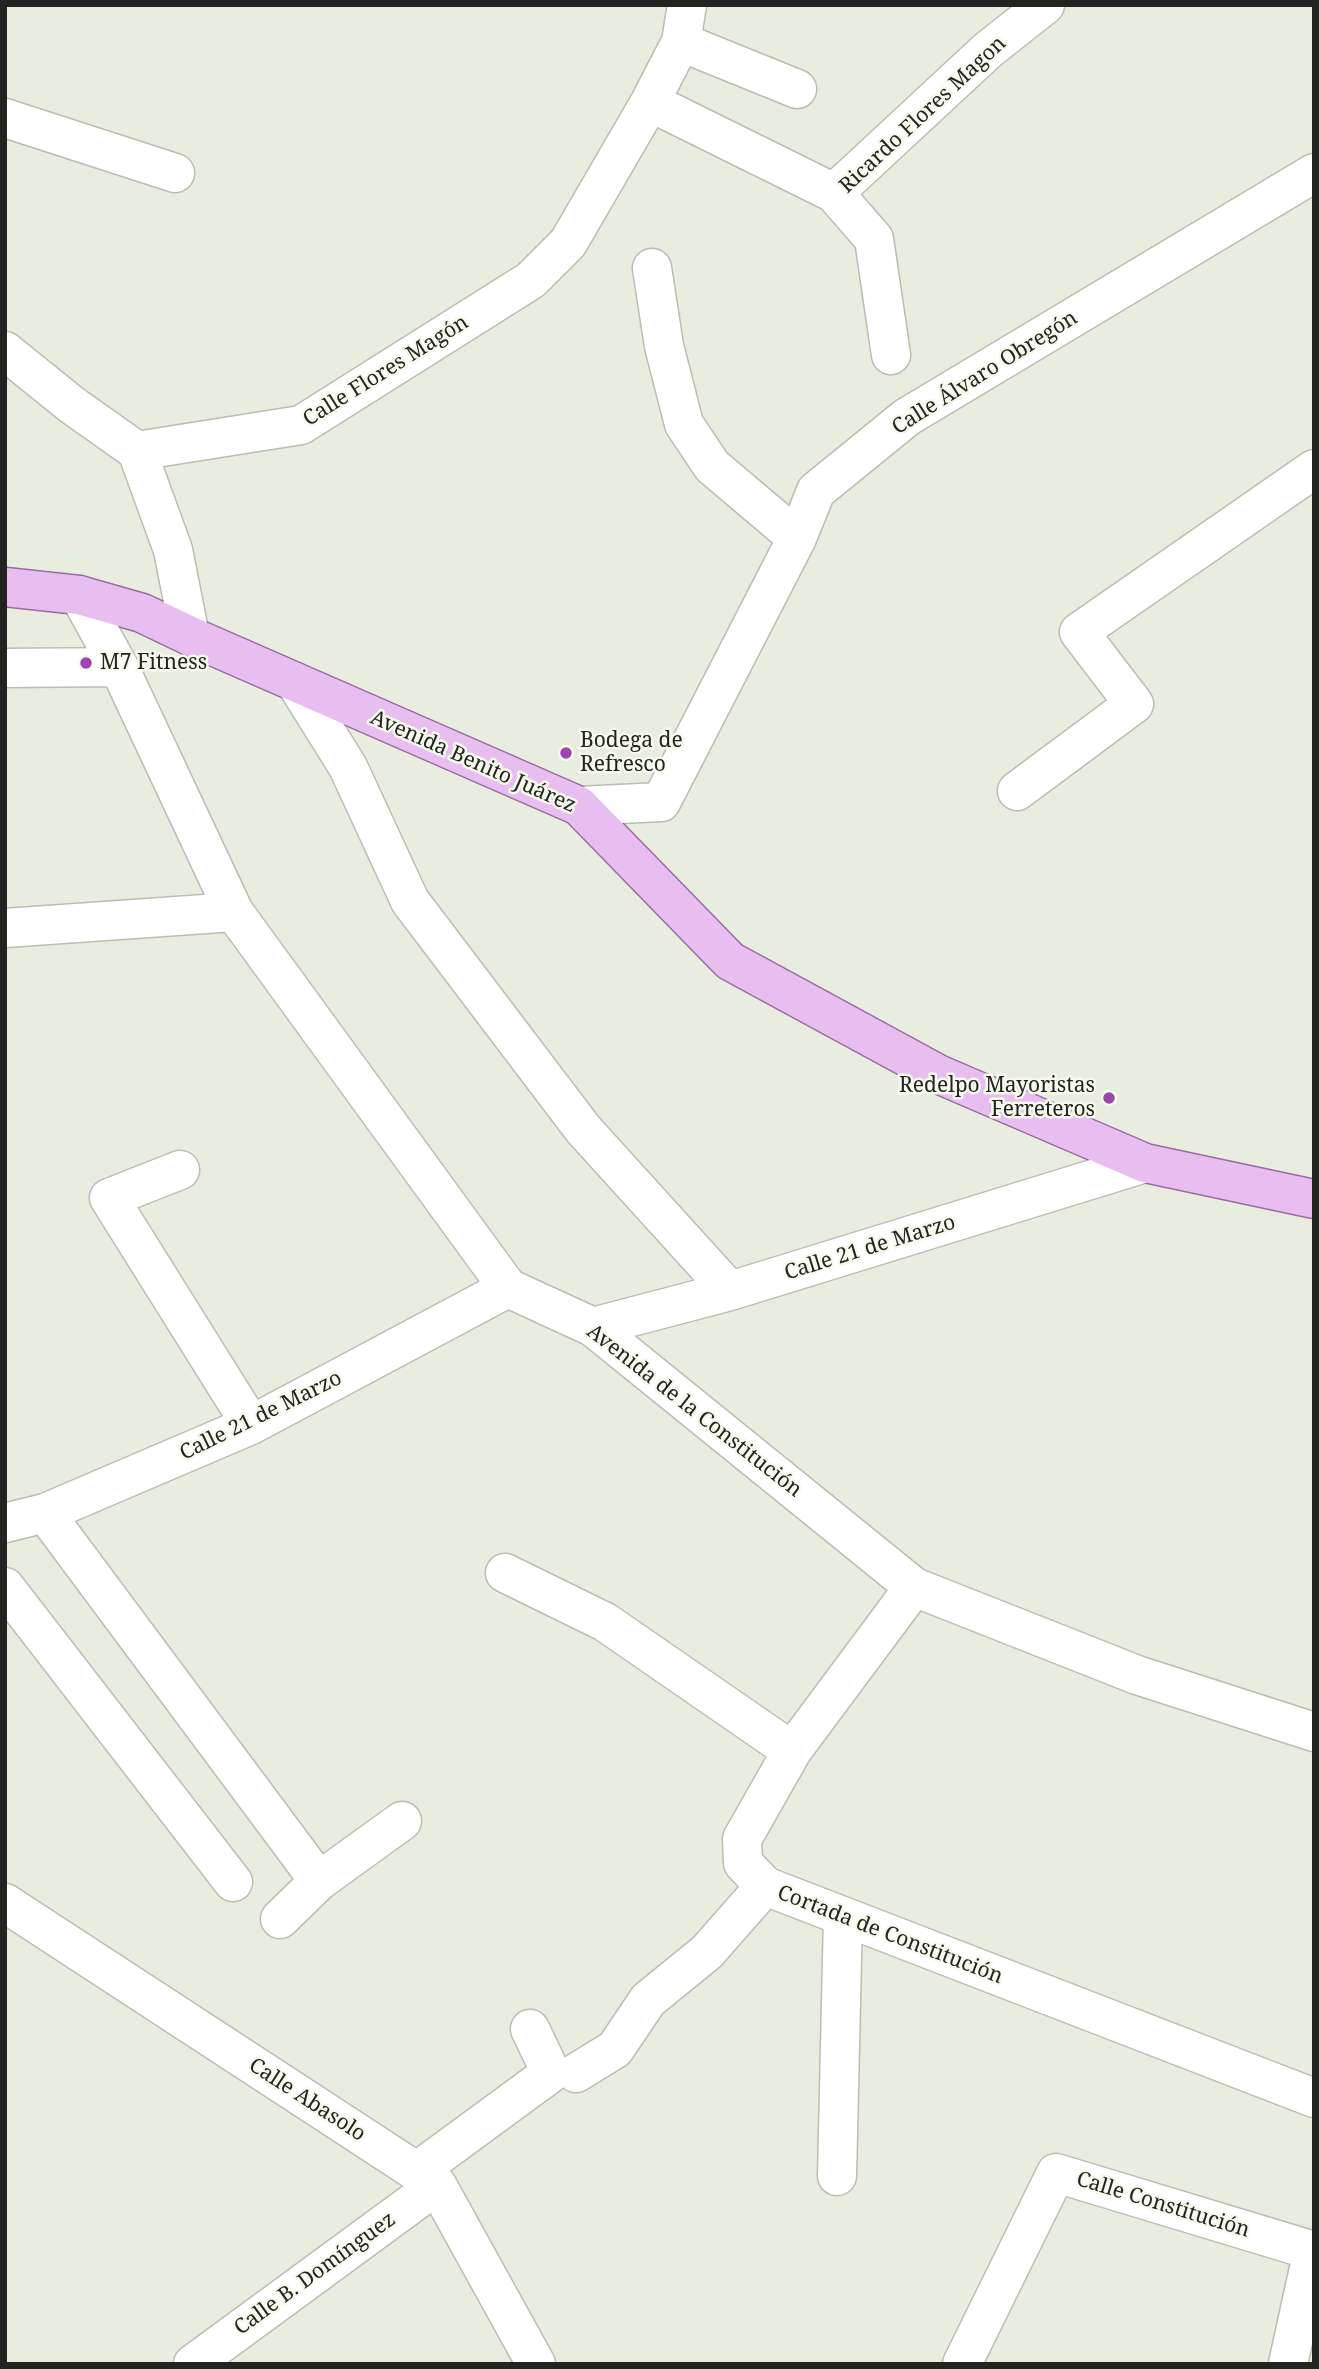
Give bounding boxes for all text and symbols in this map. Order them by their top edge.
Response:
street label: Ricardo Flores Magon [834,31,1012,199]
street label: Calle Álvaro Obregón [888,306,1082,440]
street label: Calle Flores Magón [299,310,473,432]
place label: M7 Fitness [100,650,207,676]
marker: M7 Fitness [78,655,94,671]
street label: Avenida Benito Juárez [366,705,580,819]
place label: Bodega de Refresco [580,728,683,778]
marker: Bodega de Refresco [558,745,574,761]
place label: Redelpo Mayoristas Ferreteros [899,1073,1095,1123]
marker: Redelpo Mayoristas Ferreteros [1101,1090,1117,1106]
street label: Calle 21 de Marzo [782,1210,958,1286]
street label: Avenida de la Constitución [581,1319,807,1503]
street label: Calle 21 de Marzo [176,1366,346,1466]
street label: Cortada de Constitución [774,1880,1006,1990]
street label: Calle Abasolo [244,2053,370,2147]
street label: Calle Constitución [1073,2167,1253,2243]
street label: Calle B. Domínguez [230,2207,400,2341]

